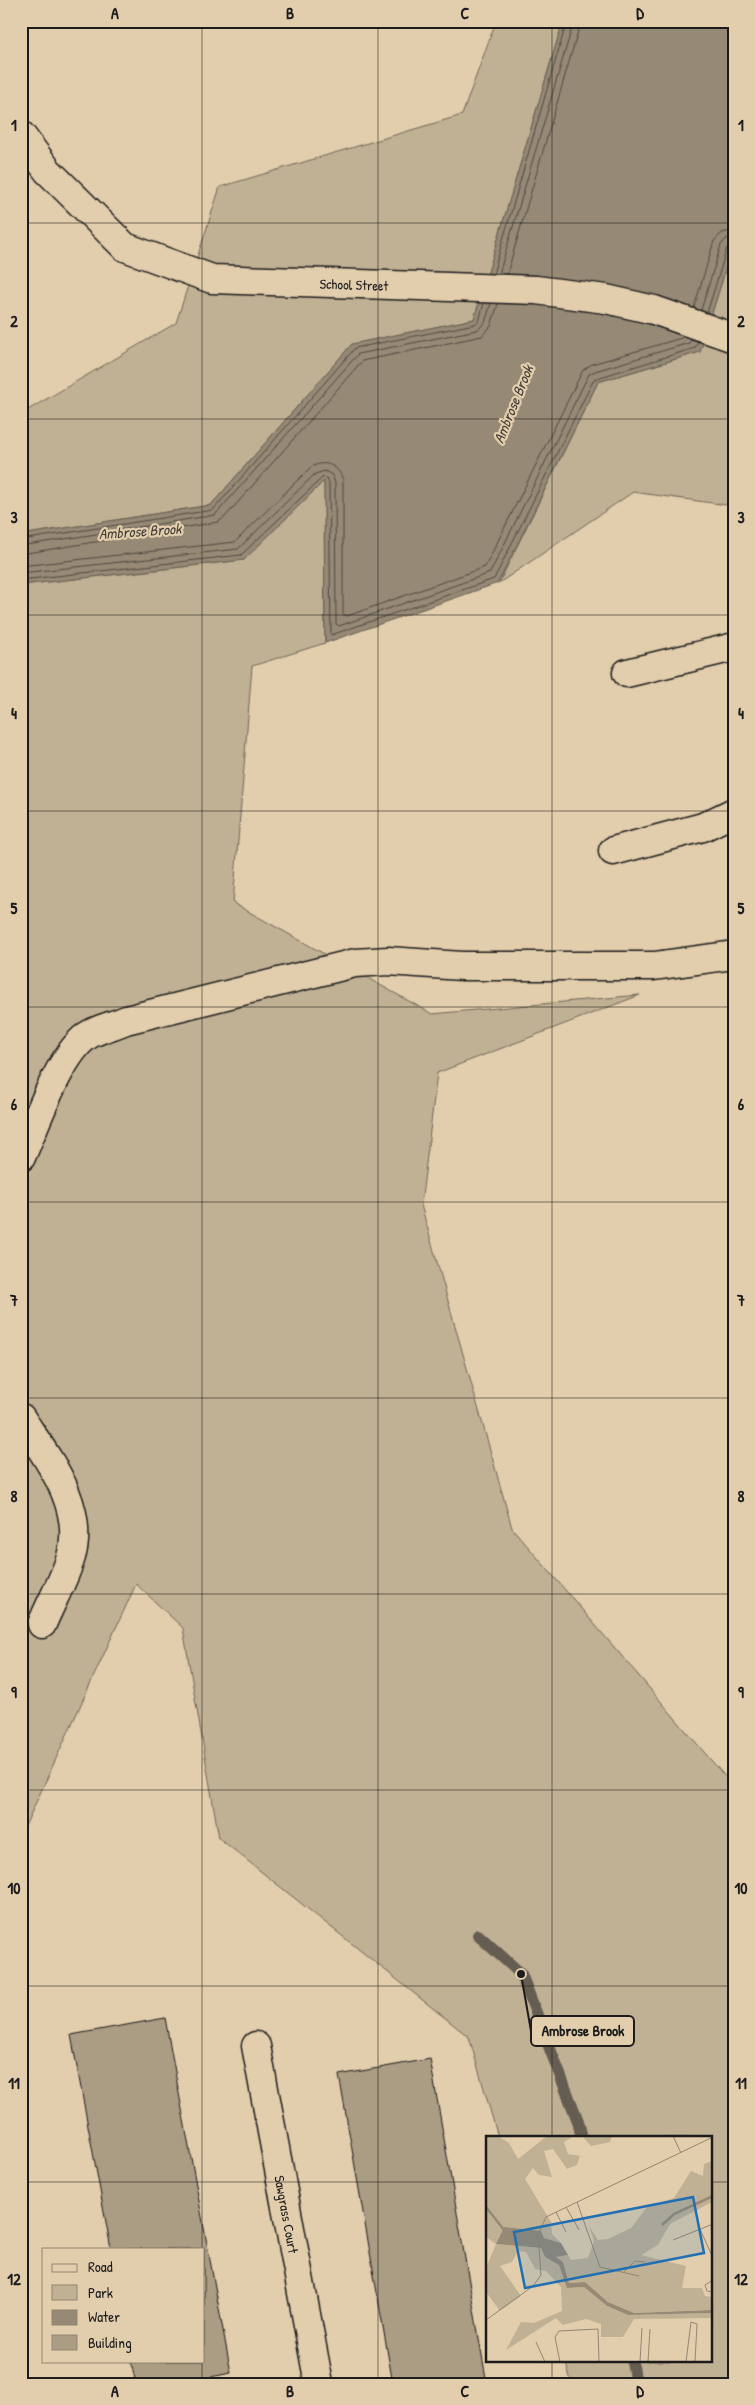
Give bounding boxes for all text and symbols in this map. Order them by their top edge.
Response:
text: A [111,2,119,24]
text: B [286,2,294,24]
text: C [461,2,470,24]
text: D [636,2,644,24]
text: 1 [11,114,17,136]
text: 1 [738,114,744,136]
street label: School Street [319,273,389,294]
text: 2 [10,310,18,332]
text: 2 [737,310,745,332]
water label: Ambrose Brook [488,360,539,446]
text: 3 [10,506,18,528]
text: 3 [737,506,745,528]
water label: Ambrose Brook [98,518,184,544]
text: 4 [11,702,17,724]
text: 4 [738,702,744,724]
text: 5 [11,897,18,919]
text: 5 [738,897,745,919]
text: 6 [11,1093,18,1115]
text: 6 [738,1093,745,1115]
text: 7 [9,1289,18,1311]
text: 7 [736,1289,745,1311]
text: 8 [11,1485,18,1507]
text: 8 [738,1485,745,1507]
text: 9 [11,1681,17,1703]
text: 9 [738,1681,744,1703]
text: 10 [8,1877,20,1899]
text: 10 [735,1877,747,1899]
callout: Ambrose Brook [531,2016,634,2046]
text: Ambrose Brook [542,2020,625,2041]
text: 11 [8,2072,20,2094]
text: 11 [735,2072,747,2094]
inset map [486,2136,712,2362]
street label: Sawgrass Court [271,2174,304,2255]
legend [42,2248,205,2362]
text: Road [88,2256,113,2277]
text: 12 [7,2268,21,2290]
text: 12 [734,2268,748,2290]
text: Park [88,2282,113,2303]
text: Water [88,2306,120,2327]
text: Building [88,2332,132,2353]
text: A [111,2380,119,2402]
text: B [286,2380,294,2402]
text: C [461,2380,470,2402]
text: D [636,2380,644,2402]

